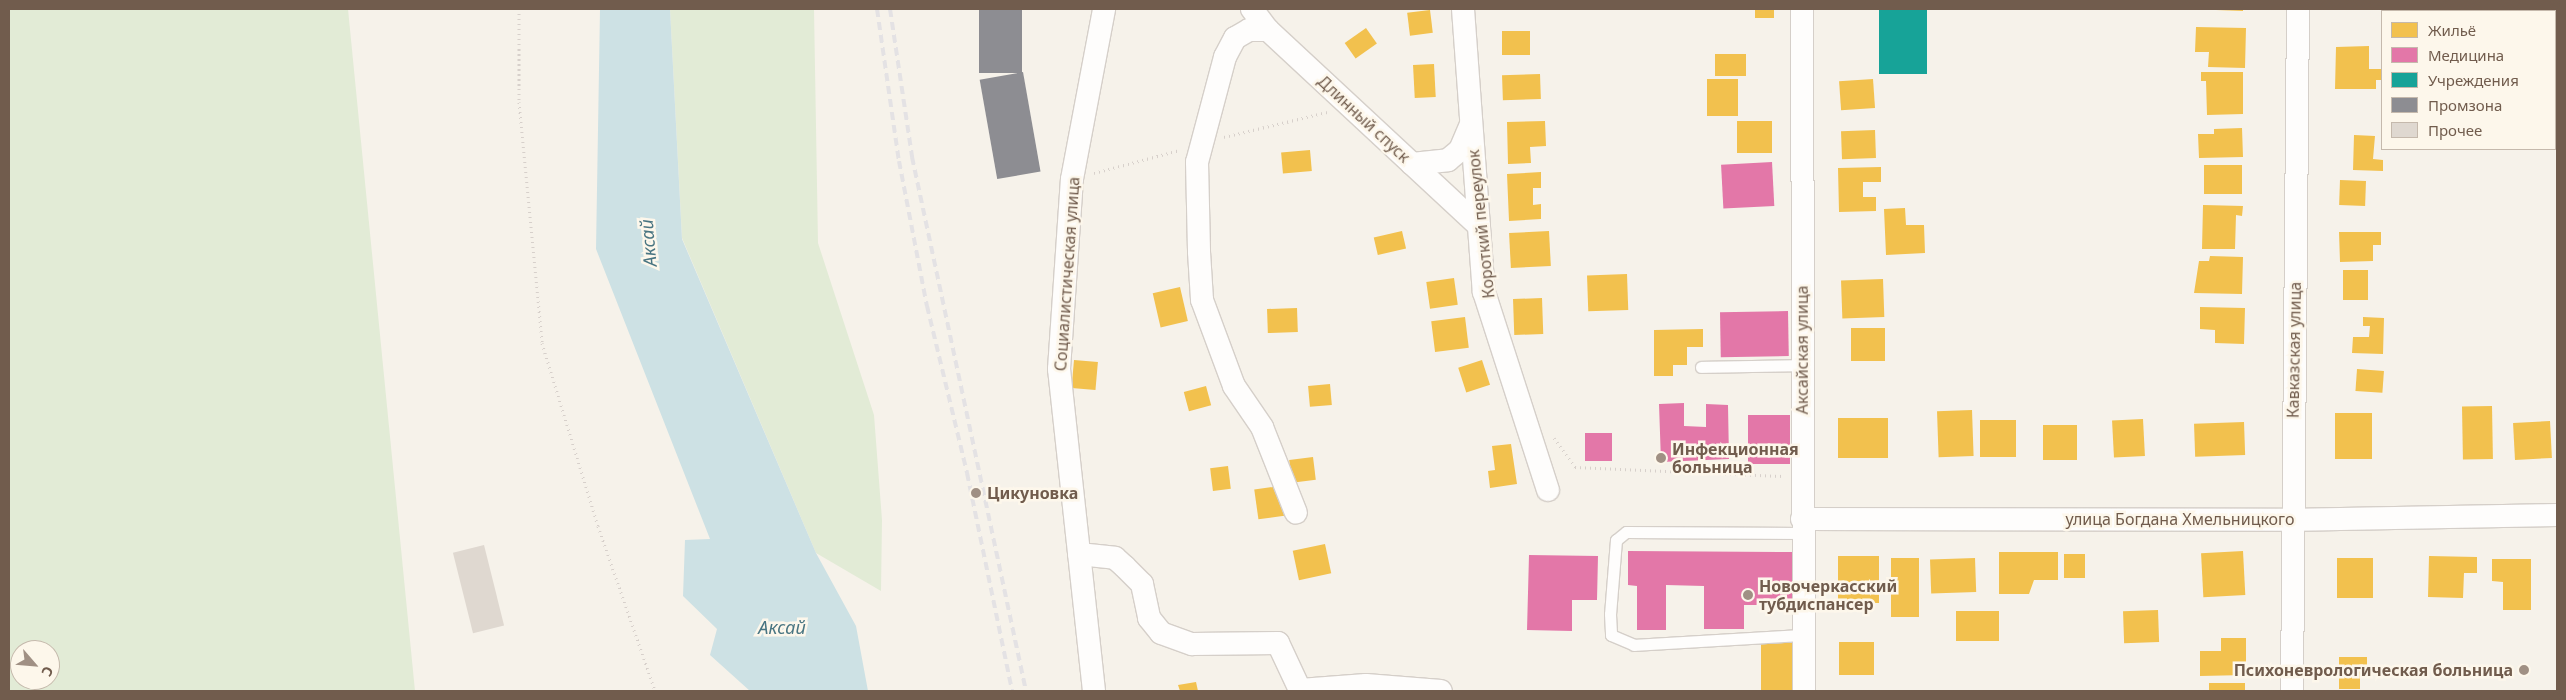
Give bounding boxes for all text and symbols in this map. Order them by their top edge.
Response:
legend [2381,10,2556,150]
text: Жильё [2428,20,2476,40]
text: Медицина [2428,45,2504,65]
text: Учреждения [2428,70,2519,90]
street label: Длинный спуск [1314,71,1414,167]
text: Промзона [2428,95,2502,115]
text: Прочее [2428,120,2482,140]
street label: Короткий переулок [1464,149,1498,299]
street label: Социалистическая улица [1051,176,1083,372]
water label: Аксай [635,218,661,268]
street label: Кавказская улица [2283,282,2305,418]
street label: Аксайская улица [1792,286,1812,414]
place label: Инфекционная больница [1672,439,1799,477]
marker: Инфекционная больница [1654,451,1668,465]
place label: Цикуновка [987,483,1078,503]
marker: Цикуновка [969,486,983,500]
street label: улица Богдана Хмельницкого [2066,509,2294,529]
place label: Новочеркасский тубдиспансер [1759,576,1897,614]
marker: Новочеркасский тубдиспансер [1741,588,1755,602]
water label: Аксай [758,616,806,638]
north arrow [10,640,60,690]
place label: Психоневрологическая больница [2234,660,2513,680]
text: С [37,663,58,680]
marker: Психоневрологическая больница [2517,663,2531,677]

